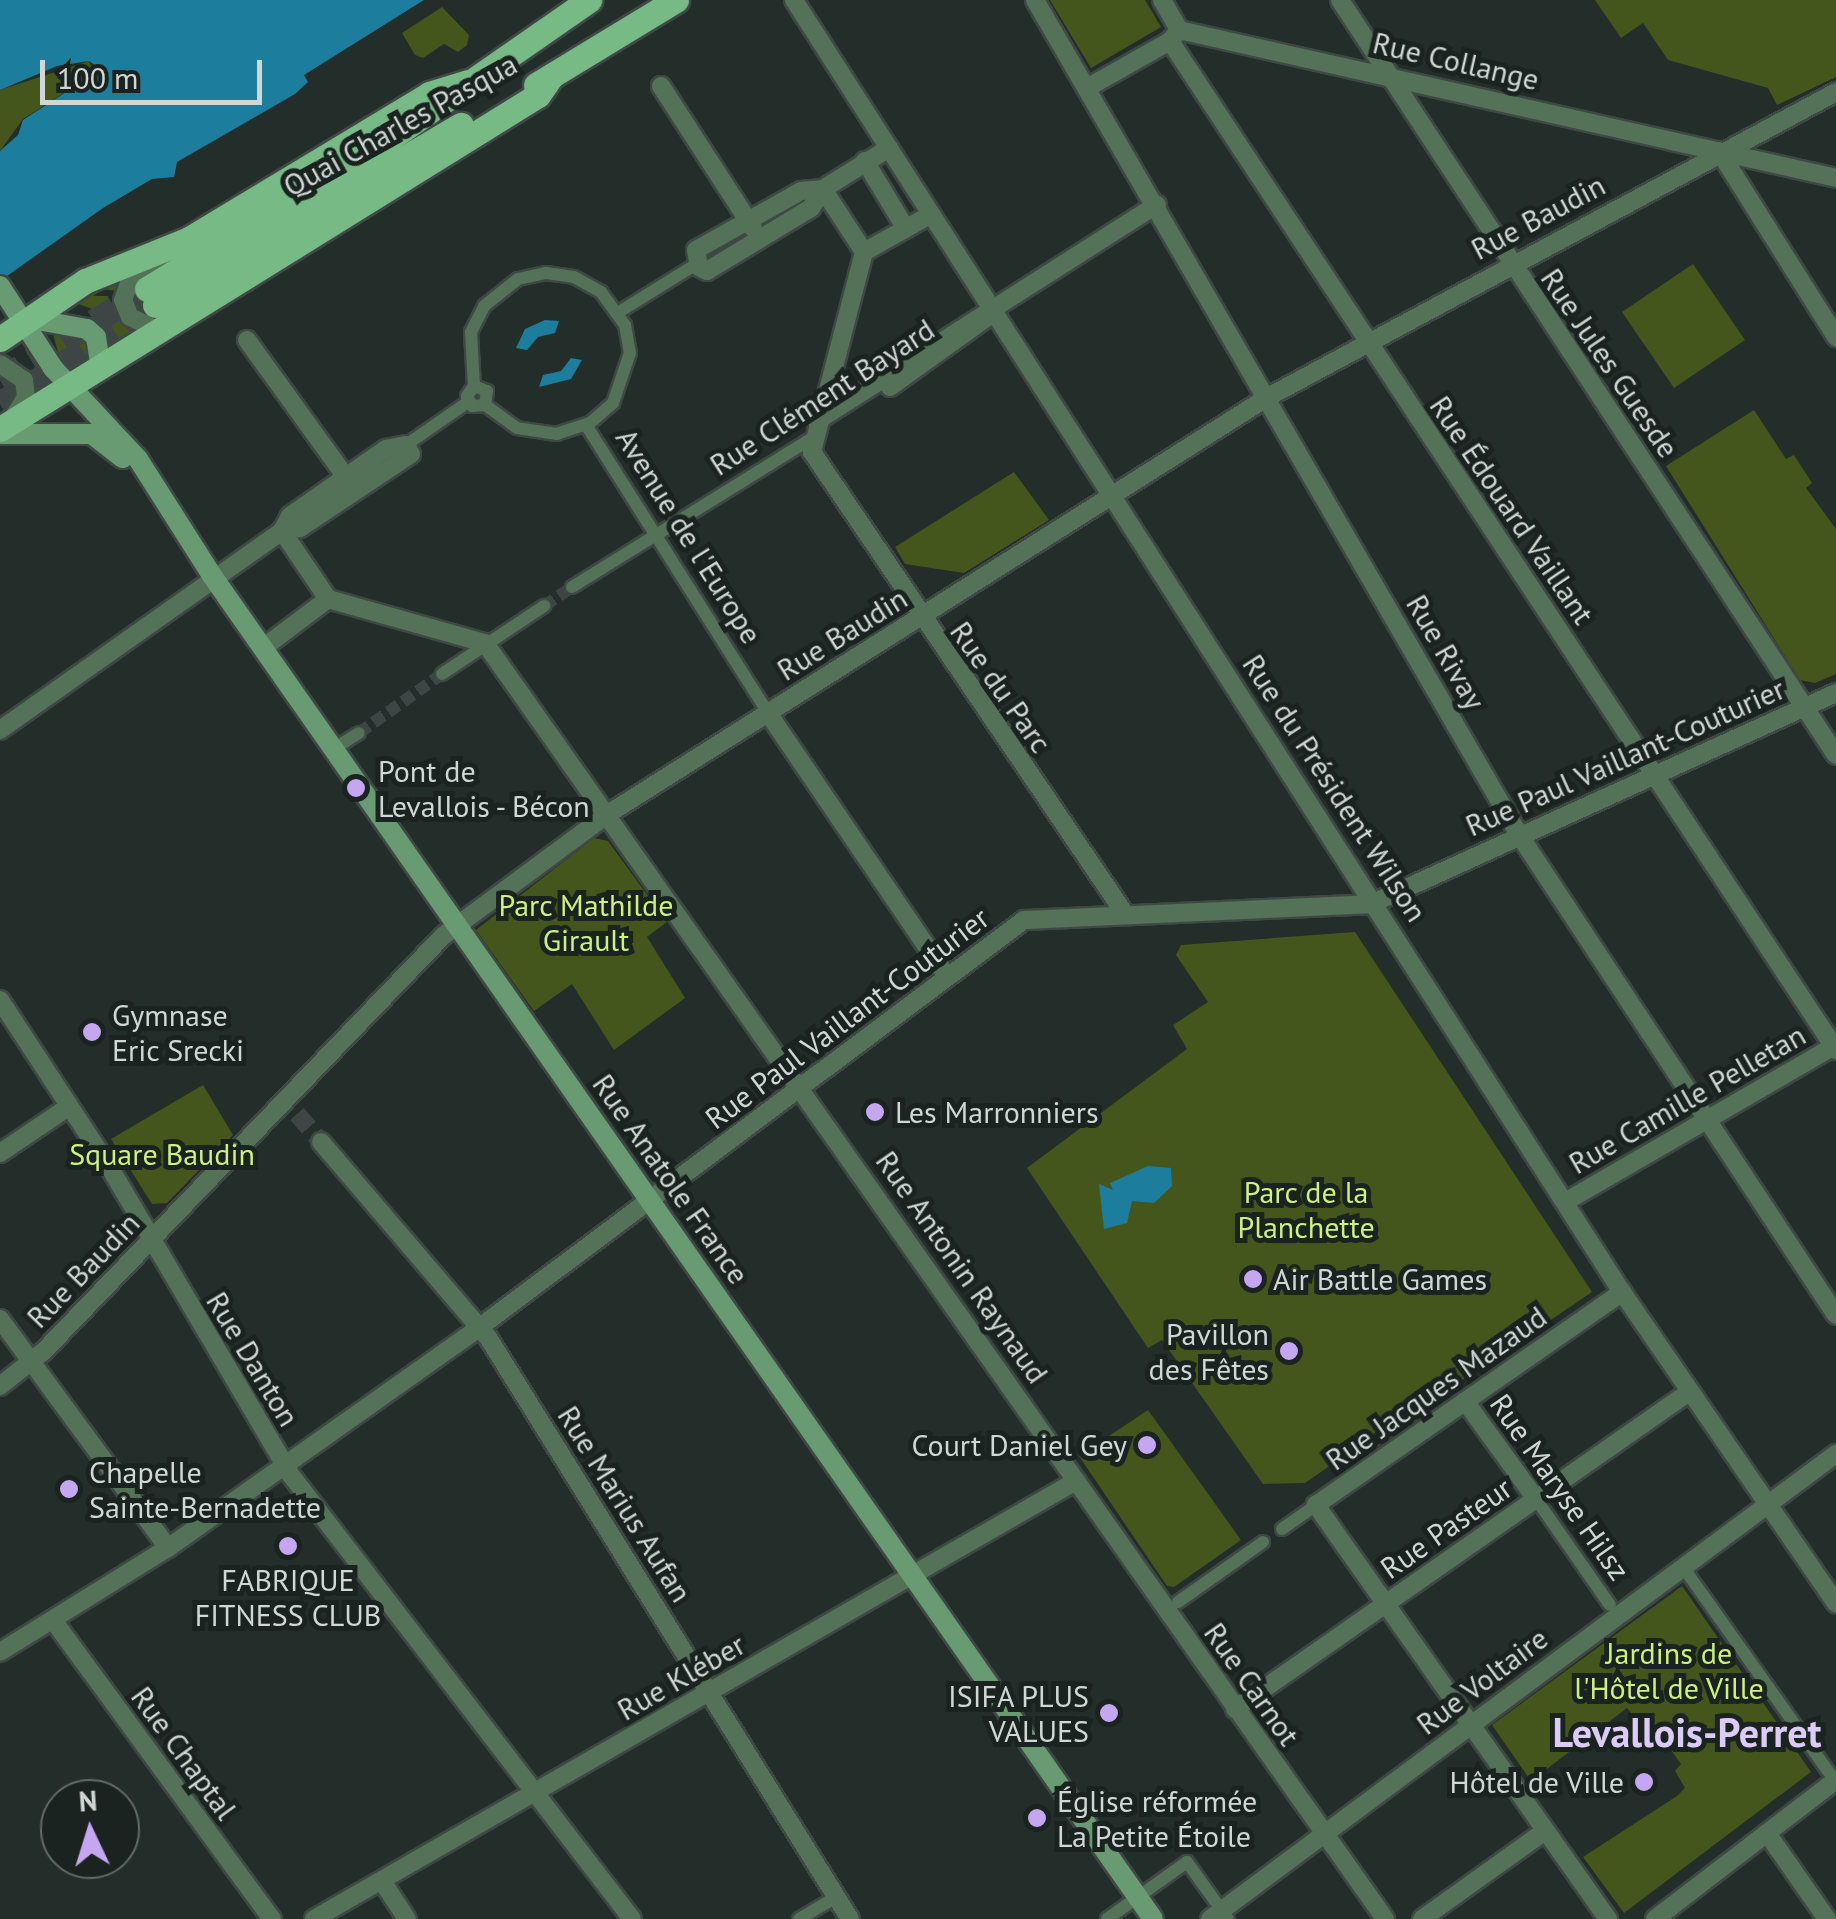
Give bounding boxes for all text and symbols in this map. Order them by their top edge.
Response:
street label: Rue Collange [1369,24,1543,98]
scale bar [45,40,268,102]
street label: Quai Charles Pasqua [277,46,523,204]
text: 100 m [57,58,138,97]
street label: Rue Baudin [1465,167,1611,267]
street label: Rue Jules Guesde [1533,262,1687,464]
street label: Rue Clément Bayard [703,311,941,483]
street label: Rue Édouard Vaillant [1422,389,1602,631]
street label: Avenue de l'Europe [608,422,770,650]
street label: Rue Baudin [770,580,914,688]
street label: Rue Rivay [1399,588,1493,716]
street label: Rue du Parc [943,615,1059,759]
street label: Rue du Président Wilson [1235,647,1435,929]
street label: Rue Paul Vaillant-Couturier [1460,670,1790,844]
place label: Pont de Levallois - Bécon [378,753,595,824]
marker: Pont de Levallois - Bécon [343,775,369,801]
park label: Parc Mathilde Girault [498,887,674,958]
street label: Rue Paul Vaillant-Couturier [698,899,996,1137]
place label: Gymnase Eric Srecki [112,997,245,1068]
street label: Rue Camille Pelletan [1562,1017,1812,1181]
marker: Gymnase Eric Srecki [81,1021,103,1043]
street label: Rue Anatole France [585,1067,757,1291]
place label: Les Marronniers [895,1094,1099,1130]
marker: Les Marronniers [864,1101,886,1123]
park label: Square Baudin [69,1136,255,1172]
street label: Rue Antonin Raynaud [868,1144,1056,1390]
park label: Parc de la Planchette [1237,1174,1375,1244]
street label: Rue Baudin [19,1205,147,1335]
place label: Air Battle Games [1273,1261,1487,1297]
marker: Air Battle Games [1242,1268,1264,1290]
street label: Rue Danton [199,1285,307,1433]
street label: Rue Jacques Mazaud [1319,1298,1553,1478]
place label: Pavillon des Fêtes [1149,1316,1269,1386]
marker: Pavillon des Fêtes [1278,1340,1300,1362]
street label: Rue Maryse Hilsz [1483,1387,1637,1587]
street label: Rue Marius Aufan [550,1399,700,1609]
place label: Court Daniel Gey [912,1427,1127,1463]
marker: Court Daniel Gey [1136,1434,1158,1456]
place label: Chapelle Sainte-Bernadette [89,1454,321,1524]
street label: Rue Pasteur [1374,1470,1518,1586]
marker: Chapelle Sainte-Bernadette [58,1478,80,1500]
marker: FABRIQUE FITNESS CLUB [277,1535,299,1557]
place label: FABRIQUE FITNESS CLUB [195,1562,381,1632]
street label: Rue Carnot [1197,1616,1307,1752]
street label: Rue Voltaire [1409,1620,1555,1742]
street label: Rue Kléber [611,1626,751,1728]
park label: Jardins de l'Hôtel de Ville [1574,1635,1764,1706]
place label: ISIFA PLUS VALUES [947,1678,1089,1748]
street label: Rue Chaptal [124,1680,244,1826]
marker: ISIFA PLUS VALUES [1098,1702,1120,1724]
district label: Levallois-Perret [1553,1708,1821,1756]
place label: Hôtel de Ville [1449,1764,1624,1800]
marker: Hôtel de Ville [1633,1771,1655,1793]
north arrow [40,1779,140,1879]
text: N [78,1781,98,1820]
place label: Église réformée La Petite Étoile [1057,1783,1257,1854]
marker: Église réformée La Petite Étoile [1026,1807,1048,1829]

